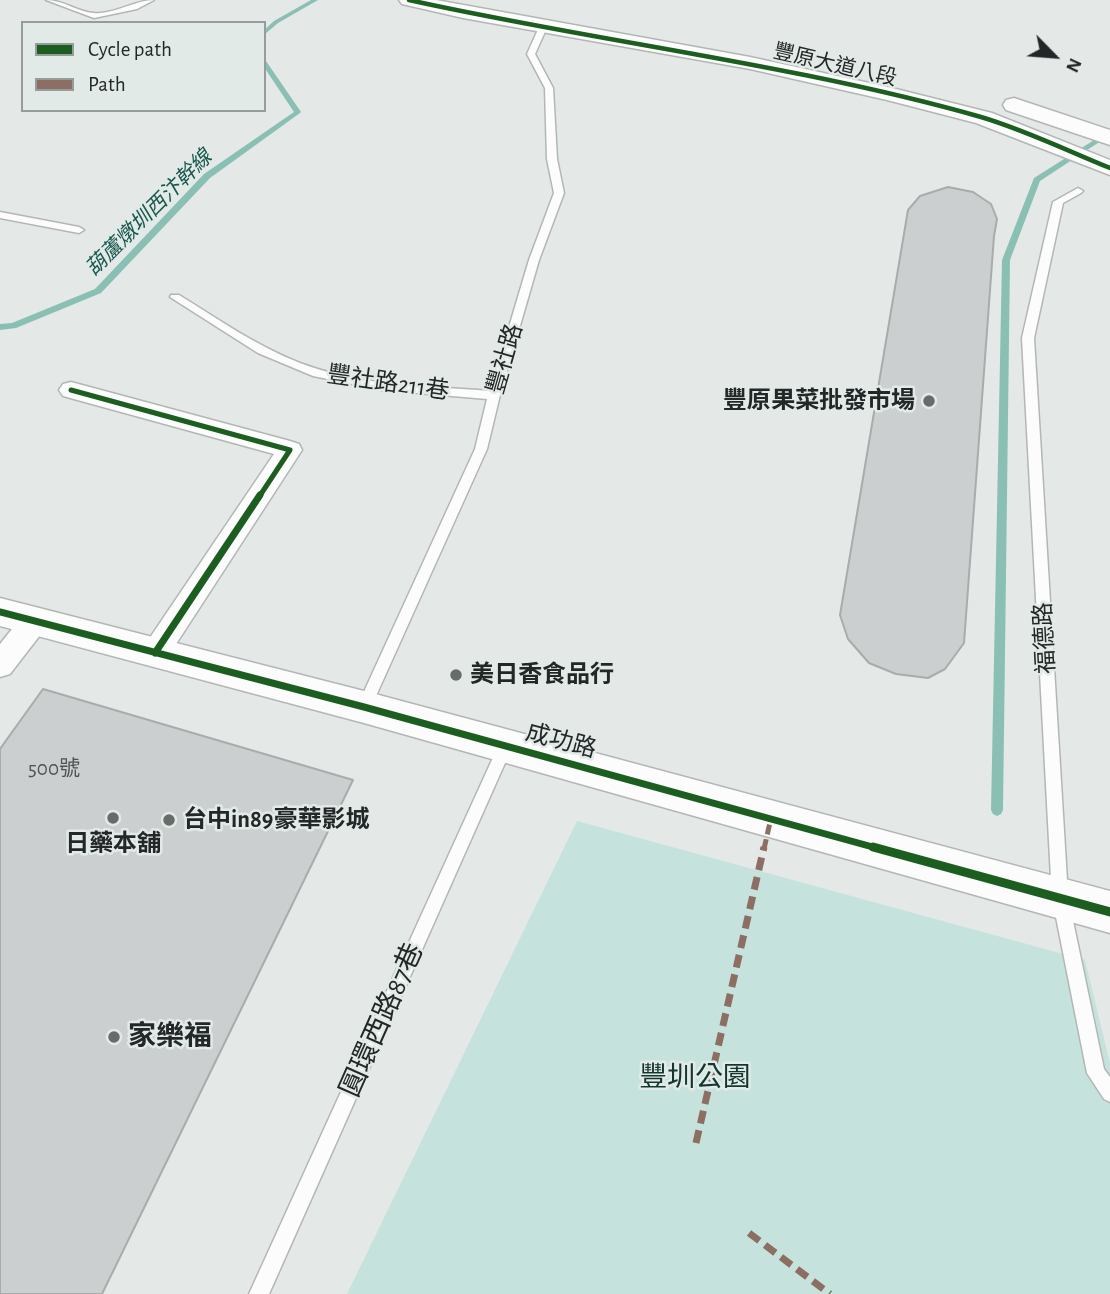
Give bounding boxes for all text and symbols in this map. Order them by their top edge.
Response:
legend [21,21,266,112]
north arrow [1019,21,1089,91]
text: Cycle path [88,39,172,60]
street label: 豐原大道八段 [771,39,899,91]
text: N [1062,55,1085,75]
text: Path [88,74,126,95]
water label: 葫蘆燉圳西汴幹線 [81,145,217,281]
street label: 豐社路 [481,320,529,398]
street label: 豐社路211巷 [325,360,451,406]
place label: 豐原果菜批發市場 [723,387,915,415]
marker: 豐原果菜批發市場 [921,393,937,409]
street label: 福德路 [1029,601,1061,675]
place label: 美日香食品行 [470,661,614,689]
marker: 美日香食品行 [448,667,464,683]
street label: 成功路 [522,718,600,764]
house number: 500號 [28,756,80,782]
place label: 台中in89豪華影城 [183,806,369,834]
marker: 日藥本舖 [105,810,121,826]
marker: 台中in89豪華影城 [161,812,177,828]
place label: 日藥本舖 [65,830,161,858]
street label: 圓環西路87巷 [333,938,431,1102]
place label: 家樂福 [128,1020,212,1054]
marker: 家樂福 [106,1029,122,1045]
park label: 豐圳公園 [639,1061,751,1095]

